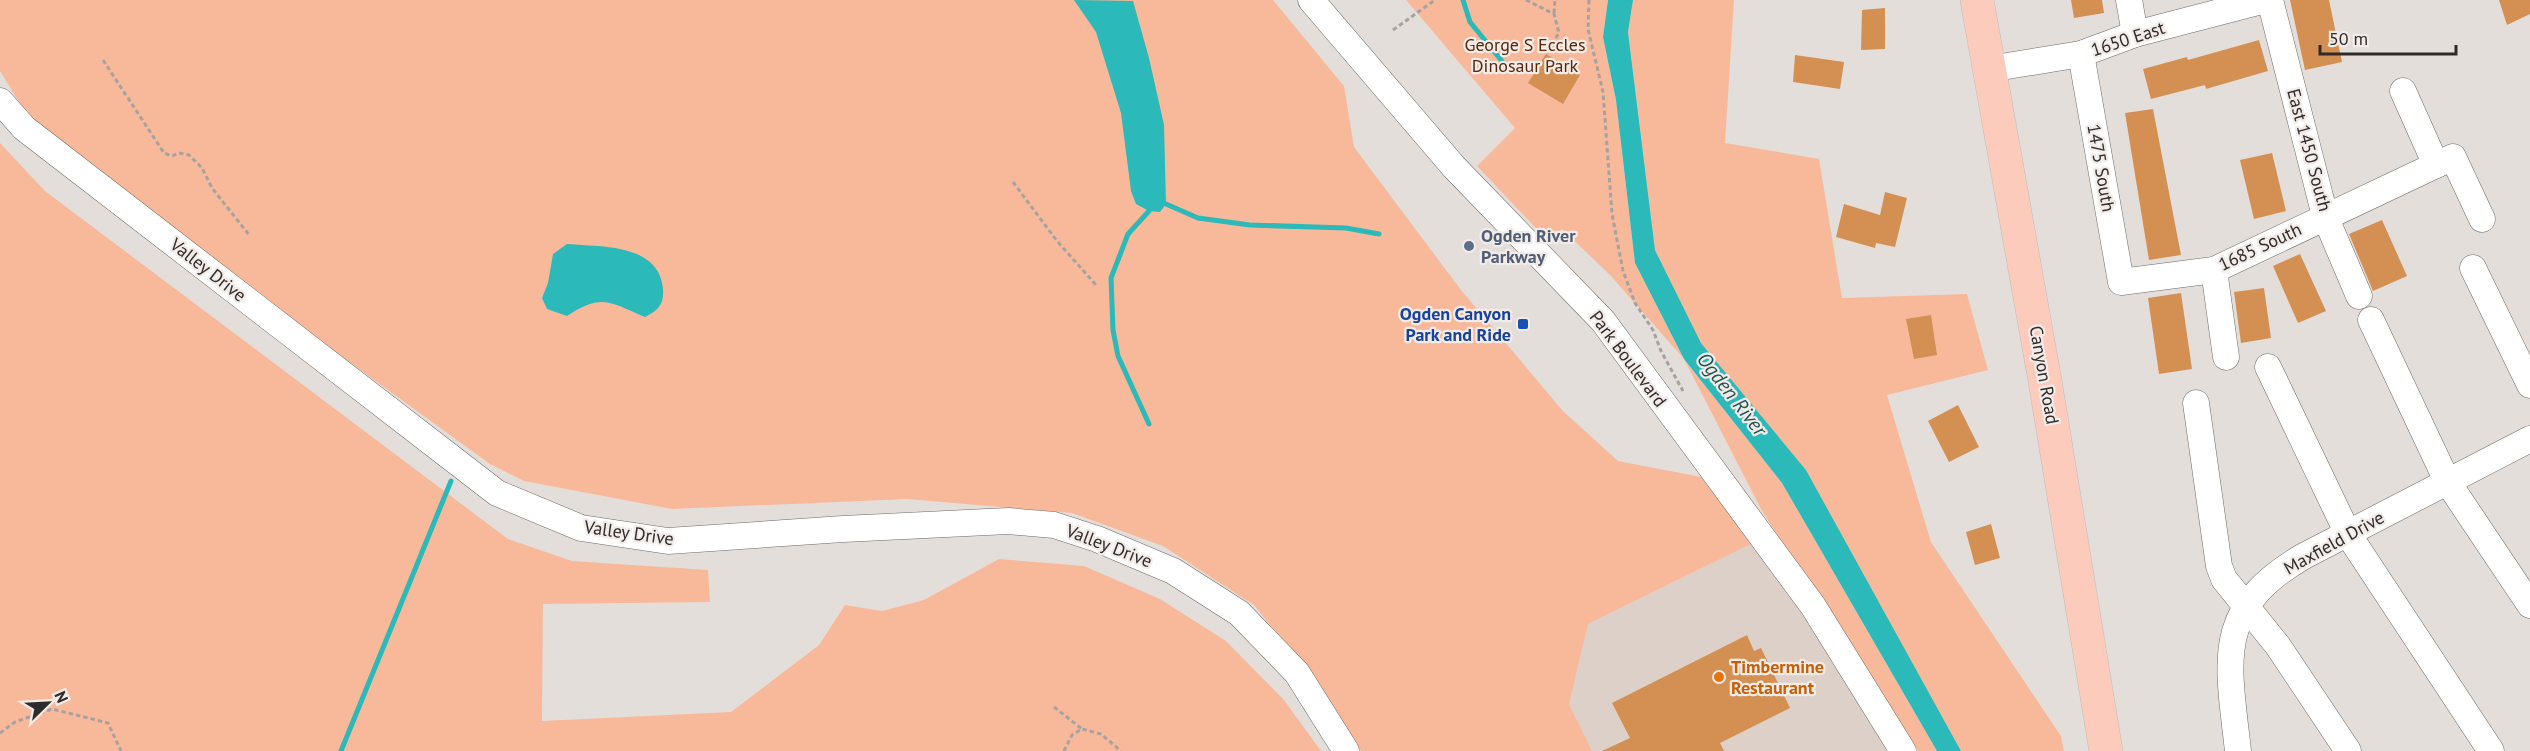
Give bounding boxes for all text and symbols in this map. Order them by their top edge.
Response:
street label: 1650 East [2088,16,2168,61]
scale bar [2320,18,2456,56]
text: 50 m [2329,27,2368,50]
park label: George S Eccles Dinosaur Park [1464,33,1586,77]
street label: East 1450 South [2282,86,2337,214]
street label: 1475 South [2082,122,2121,214]
street label: 1685 South [2215,217,2305,276]
place label: Ogden River Parkway [1481,224,1576,268]
street label: Valley Drive [165,232,251,306]
marker: Ogden River Parkway [1462,239,1476,253]
place label: Ogden Canyon Park and Ride [1400,302,1511,346]
street label: Park Boulevard [1585,306,1672,411]
marker: Ogden Canyon Park and Ride [1516,317,1530,331]
street label: Canyon Road [2025,324,2064,426]
water label: Ogden River [1691,347,1774,442]
street label: Maxfield Drive [2279,506,2388,580]
street label: Valley Drive [582,515,675,550]
street label: Valley Drive [1062,518,1156,572]
place label: Timbermine Restaurant [1731,655,1824,699]
marker: Timbermine Restaurant [1712,670,1726,684]
north arrow [18,673,78,733]
text: N [50,688,73,706]

